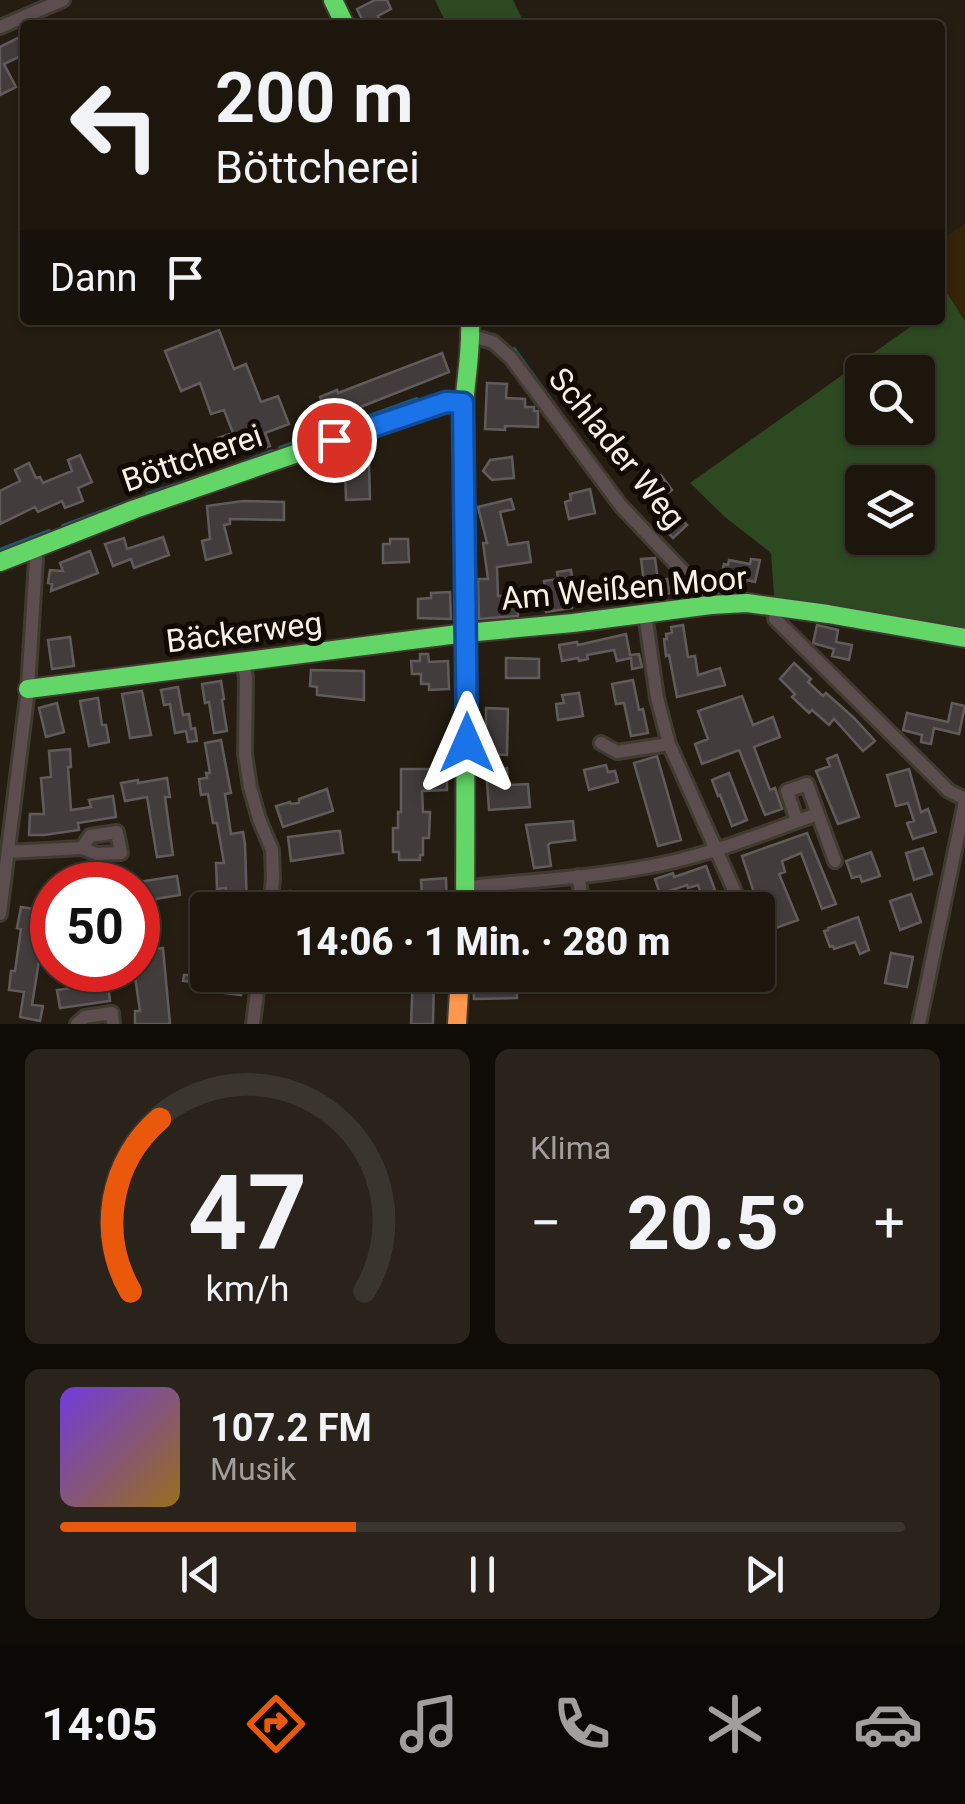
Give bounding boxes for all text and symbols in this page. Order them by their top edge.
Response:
text: 200 m [215,57,414,139]
icon: left [50,60,180,190]
text: Böttcherei [215,141,420,194]
icon: arrive [158,250,213,305]
text: Dann [50,256,138,300]
map controls [845,355,935,555]
button: search [845,355,935,445]
street label: Schlader Weg [541,360,693,536]
pin [292,398,377,483]
icon: arrive [307,413,362,468]
street label: Böttcherei [117,416,267,500]
button: layers [845,465,935,555]
street label: Am Weißen Moor [500,558,749,618]
street label: Bäckerweg [164,604,324,660]
position arrow [415,691,519,795]
speed limit sign: 50 [30,862,160,992]
text: 14:06 · 1 Min. · 280 m [295,920,670,964]
text: Klima [530,1129,611,1167]
text: 47 [188,1153,307,1274]
text: 20.5° [627,1179,808,1267]
text: − [530,1191,561,1255]
text: + [874,1191,905,1255]
text: km/h [206,1268,289,1310]
text: 107.2 FM [210,1406,372,1450]
text: Musik [210,1450,296,1488]
icon: previous [173,1547,228,1602]
icon: pause [455,1547,510,1602]
icon: next [737,1547,792,1602]
icon: directions [241,1689,311,1759]
icon: music [394,1689,464,1759]
icon: phone [547,1689,617,1759]
icon: climate [700,1689,770,1759]
icon: car [853,1689,923,1759]
text: 14:05 [42,1698,158,1751]

